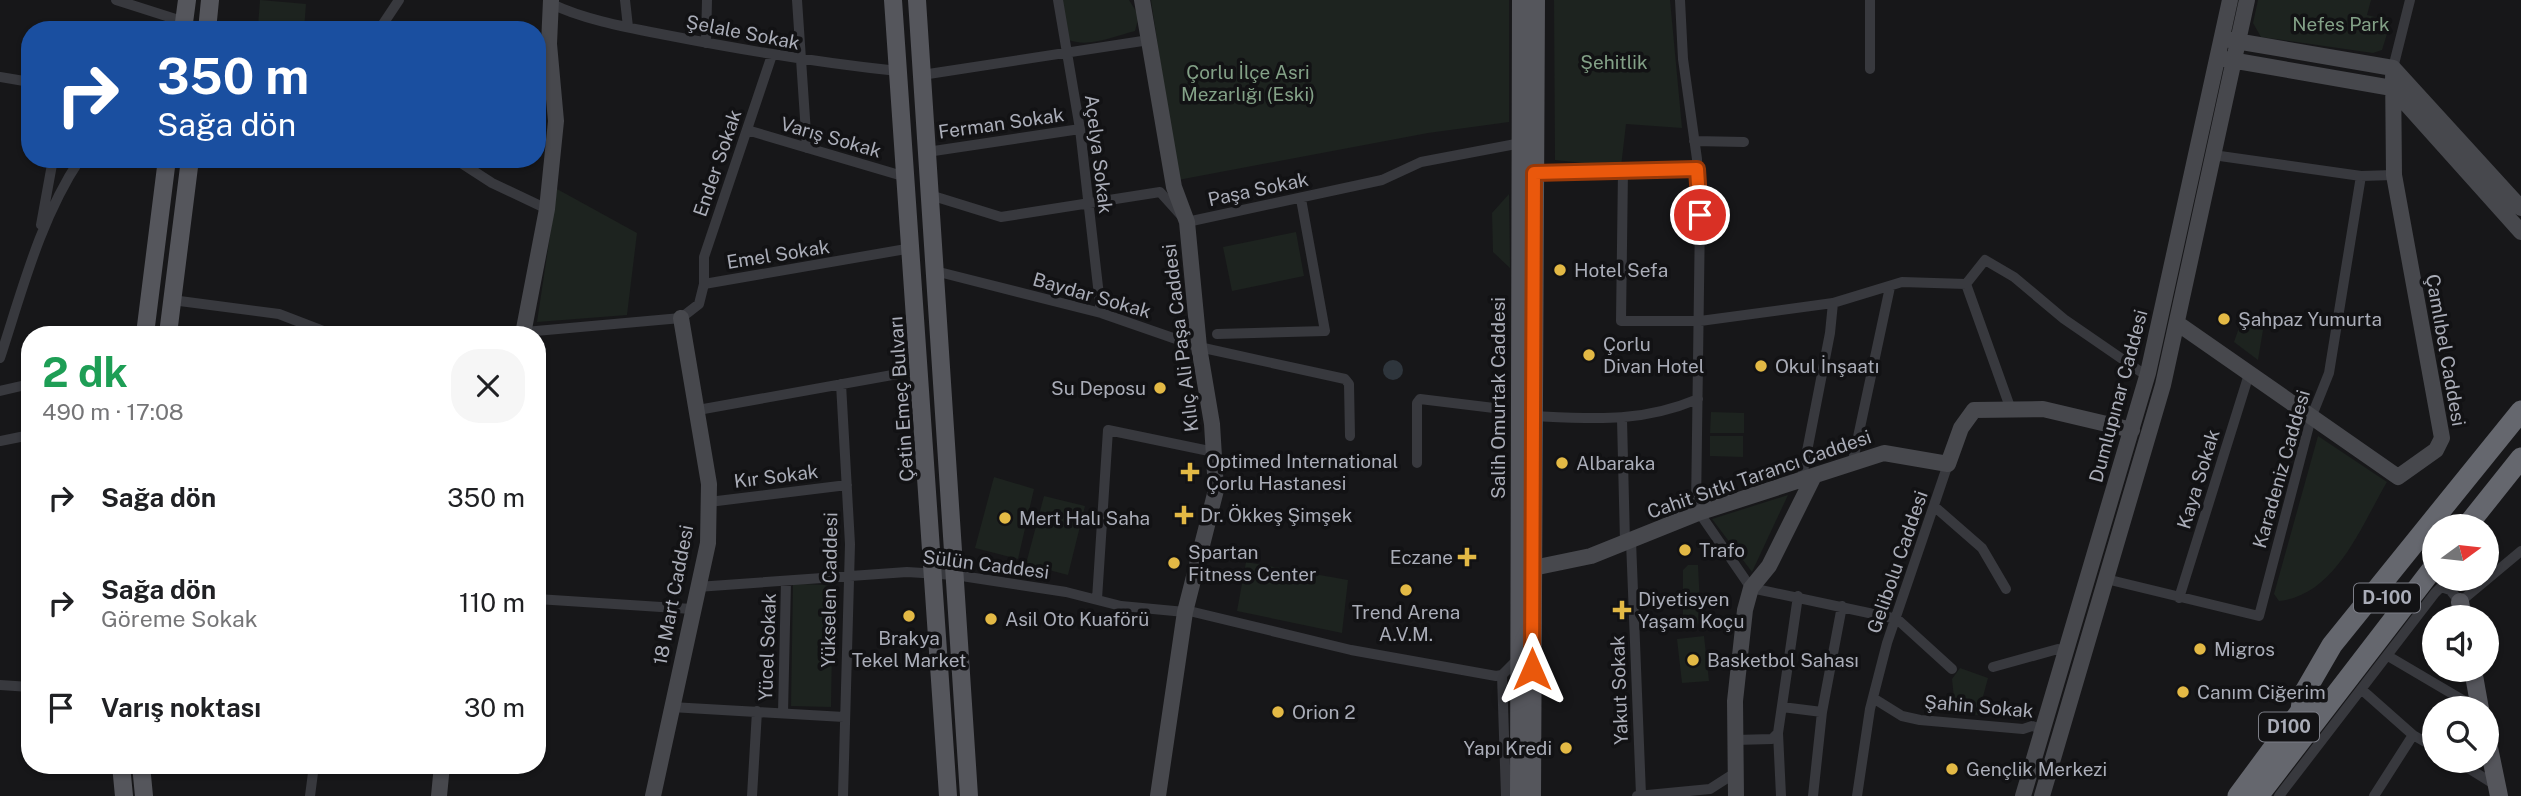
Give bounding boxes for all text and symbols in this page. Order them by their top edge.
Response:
street label: Şelale Sokak [684,10,802,54]
park label: Nefes Park [2292,13,2390,35]
text: 350 m [157,47,309,105]
icon: right [42,49,133,140]
park label: Şehitlik [1580,51,1648,73]
park label: Çorlu İlçe Asri Mezarlığı (Eski) [1181,61,1315,105]
street label: Açelya Sokak [1081,93,1117,215]
street label: Ferman Sokak [937,103,1066,143]
text: Sağa dön [157,106,296,143]
street label: Ender Sokak [688,106,746,219]
street label: Varış Sokak [778,112,884,162]
street label: Paşa Sokak [1206,168,1311,210]
pin [1670,185,1730,245]
icon: arrive [1681,196,1719,234]
street label: Emel Sokak [725,235,831,273]
street label: Kılıç Ali Paşa Caddesi [1158,243,1202,433]
place label: Hotel Sefa [1574,259,1668,281]
marker: Hotel Sefa [1552,262,1568,278]
street label: Baydar Sokak [1030,268,1154,322]
street label: Çamlıbel Caddesi [2422,272,2470,428]
street label: Salih Omurtak Caddesi [1487,297,1509,499]
street label: Dumlupınar Caddesi [2084,307,2152,485]
place label: Şahpaz Yumurta [2238,308,2382,330]
marker: Şahpaz Yumurta [2216,311,2232,327]
street label: Çetin Emeç Bulvarı [884,316,918,482]
place label: Çorlu Divan Hotel [1603,333,1705,377]
text: 2 dk [42,347,128,396]
marker: Çorlu Divan Hotel [1581,347,1597,363]
button: close [451,349,525,423]
place label: Okul İnşaatı [1775,355,1879,377]
marker: Okul İnşaatı [1753,358,1769,374]
place label: Su Deposu [1051,377,1146,399]
marker: Su Deposu [1152,380,1168,396]
street label: Karadeniz Caddesi [2248,387,2314,551]
text: 490 m · 17:08 [42,398,184,425]
street label: Cahit Sıtkı Tarancı Caddesi [1644,425,1874,523]
street label: Kaya Sokak [2172,426,2224,532]
place label: Optimed International Çorlu Hastanesi [1206,450,1398,494]
place label: Albaraka [1576,452,1655,474]
marker: Albaraka [1554,455,1570,471]
street label: Kır Sokak [733,460,820,492]
marker: Optimed International Çorlu Hastanesi [1180,462,1200,482]
icon: right [42,479,80,517]
text: Sağa dön [101,482,216,513]
text: 350 m [447,482,525,513]
street label: Gelibolu Caddesi [1862,488,1932,636]
place label: Dr. Ökkeş Şimşek [1200,504,1353,526]
marker: Dr. Ökkeş Şimşek [1174,505,1194,525]
place label: Mert Halı Saha [1019,507,1150,529]
marker: Mert Halı Saha [997,510,1013,526]
street label: Yükselen Caddesi [817,512,841,668]
north arrow [2422,514,2499,592]
map controls [2422,514,2499,773]
street label: 18 Mart Caddesi [649,523,697,667]
place label: Trafo [1699,539,1745,561]
place label: Spartan Fitness Center [1188,541,1316,585]
marker: Trafo [1677,542,1693,558]
street label: Sülün Caddesi [922,545,1050,583]
place label: Eczane [1390,546,1453,568]
marker: Eczane [1459,549,1475,565]
marker: Spartan Fitness Center [1166,555,1182,571]
text: Sağa dön [101,574,216,605]
marker: Trend Arena A.V.M. [1398,582,1414,598]
icon: right [42,584,80,622]
road number: D-100 [2354,584,2420,612]
text: 110 m [459,587,525,618]
place label: Diyetisyen Yaşam Koçu [1638,588,1744,632]
street label: Yücel Sokak [754,592,780,701]
marker: Diyetisyen Yaşam Koçu [1612,600,1632,620]
place label: Trend Arena A.V.M. [1352,601,1460,645]
text: Göreme Sokak [101,605,258,632]
button: sound [2422,605,2499,682]
marker: Brakya Tekel Market [901,608,917,624]
place label: Asil Oto Kuaförü [1005,608,1149,630]
marker: Asil Oto Kuaförü [983,611,999,627]
place label: Brakya Tekel Market [852,627,966,671]
position arrow [1495,632,1569,706]
street label: Yakut Sokak [1606,635,1632,745]
place label: Migros [2214,638,2275,660]
marker: Migros [2192,641,2208,657]
place label: Basketbol Sahası [1707,649,1859,671]
marker: Basketbol Sahası [1685,652,1701,668]
place label: Canım Ciğerim [2197,681,2326,703]
marker: Canım Ciğerim [2175,684,2191,700]
icon: arrive [42,689,80,727]
street label: Şahin Sokak [1923,690,2035,722]
text: Varış noktası [101,692,261,723]
text: 30 m [464,692,525,723]
button: search [2422,696,2499,773]
place label: Orion 2 [1292,701,1356,723]
marker: Orion 2 [1270,704,1286,720]
road number: D100 [2259,712,2319,742]
place label: Yapı Kredi [1464,737,1552,759]
marker: Yapı Kredi [1558,740,1574,756]
place label: Gençlik Merkezi [1966,758,2107,780]
marker: Gençlik Merkezi [1944,761,1960,777]

